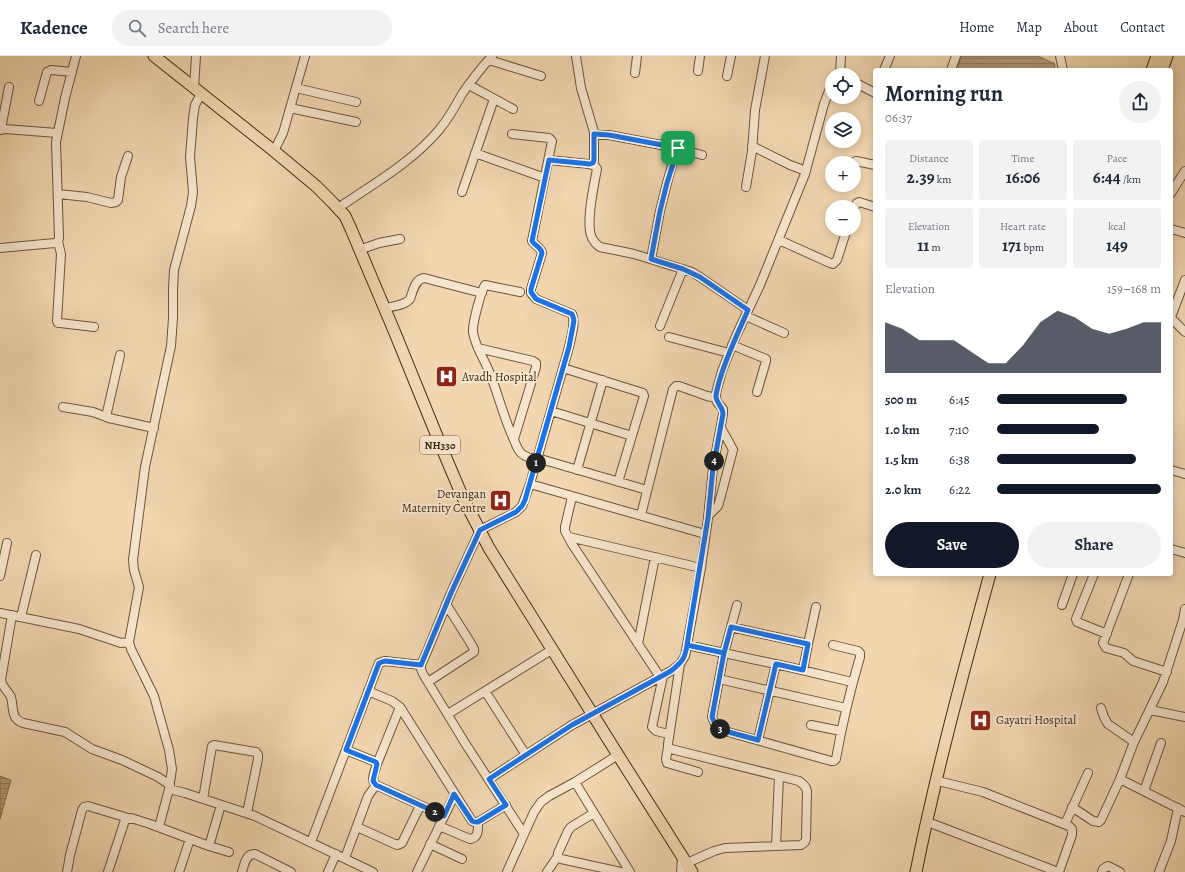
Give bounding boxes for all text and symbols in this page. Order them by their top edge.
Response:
search box [112,10,392,46]
text: Kadence [20,15,88,41]
icon: search [126,17,148,39]
text: Search here [158,18,229,38]
text: Home [959,18,994,37]
text: Map [1016,18,1042,37]
text: About [1064,18,1098,37]
text: Contact [1120,18,1165,37]
map controls [825,68,861,236]
button: locate [825,68,861,104]
text: Morning run [885,79,1003,109]
button: share [1119,81,1161,123]
text: 06:37 [885,109,912,126]
button: layers [825,112,861,148]
pin [661,131,695,165]
icon: arrive [667,137,689,159]
text: Distance [909,151,949,166]
text: Time [1012,151,1034,166]
text: Pace [1107,151,1127,166]
button: + [825,156,861,192]
text: 2.39 [907,166,935,189]
text: 16:06 [1006,166,1040,189]
text: 6:44 [1093,166,1121,189]
text: km [935,172,951,187]
text: /km [1121,172,1141,187]
button: − [825,200,861,236]
text: Elevation [908,219,950,234]
text: Heart rate [1000,219,1046,234]
text: kcal [1108,219,1126,234]
text: 11 [917,234,929,257]
text: 171 [1002,234,1021,257]
text: 149 [1106,234,1128,257]
text: m [929,240,941,255]
text: bpm [1021,240,1044,255]
text: Elevation [885,280,935,297]
text: 159–168 m [1107,280,1161,297]
hospital icon: Avadh Hospital [433,364,459,390]
place label: Avadh Hospital [461,369,537,385]
text: 500 m [885,391,917,408]
text: 6:45 [949,391,970,408]
text: 1.0 km [885,421,920,438]
text: 7:10 [949,421,969,438]
road number: NH330 [420,436,460,454]
pin: 4 [704,451,724,471]
text: 1.5 km [885,451,919,468]
text: 6:38 [949,451,970,468]
pin: 1 [526,453,546,473]
text: 4 [711,453,717,468]
text: 1 [534,455,538,470]
text: 2.0 km [885,481,921,498]
text: 6:22 [949,481,970,498]
place label: Devangan Maternity Centre [402,486,486,516]
hospital icon: Devangan Maternity Centre [488,488,514,514]
button: Save [885,522,1019,568]
button: Share [1027,522,1161,568]
hospital icon: Gayatri Hospital [967,707,993,733]
place label: Gayatri Hospital [996,712,1076,728]
pin: 3 [710,719,730,739]
text: 3 [718,721,722,736]
pin: 2 [425,802,445,822]
text: 2 [432,804,438,819]

